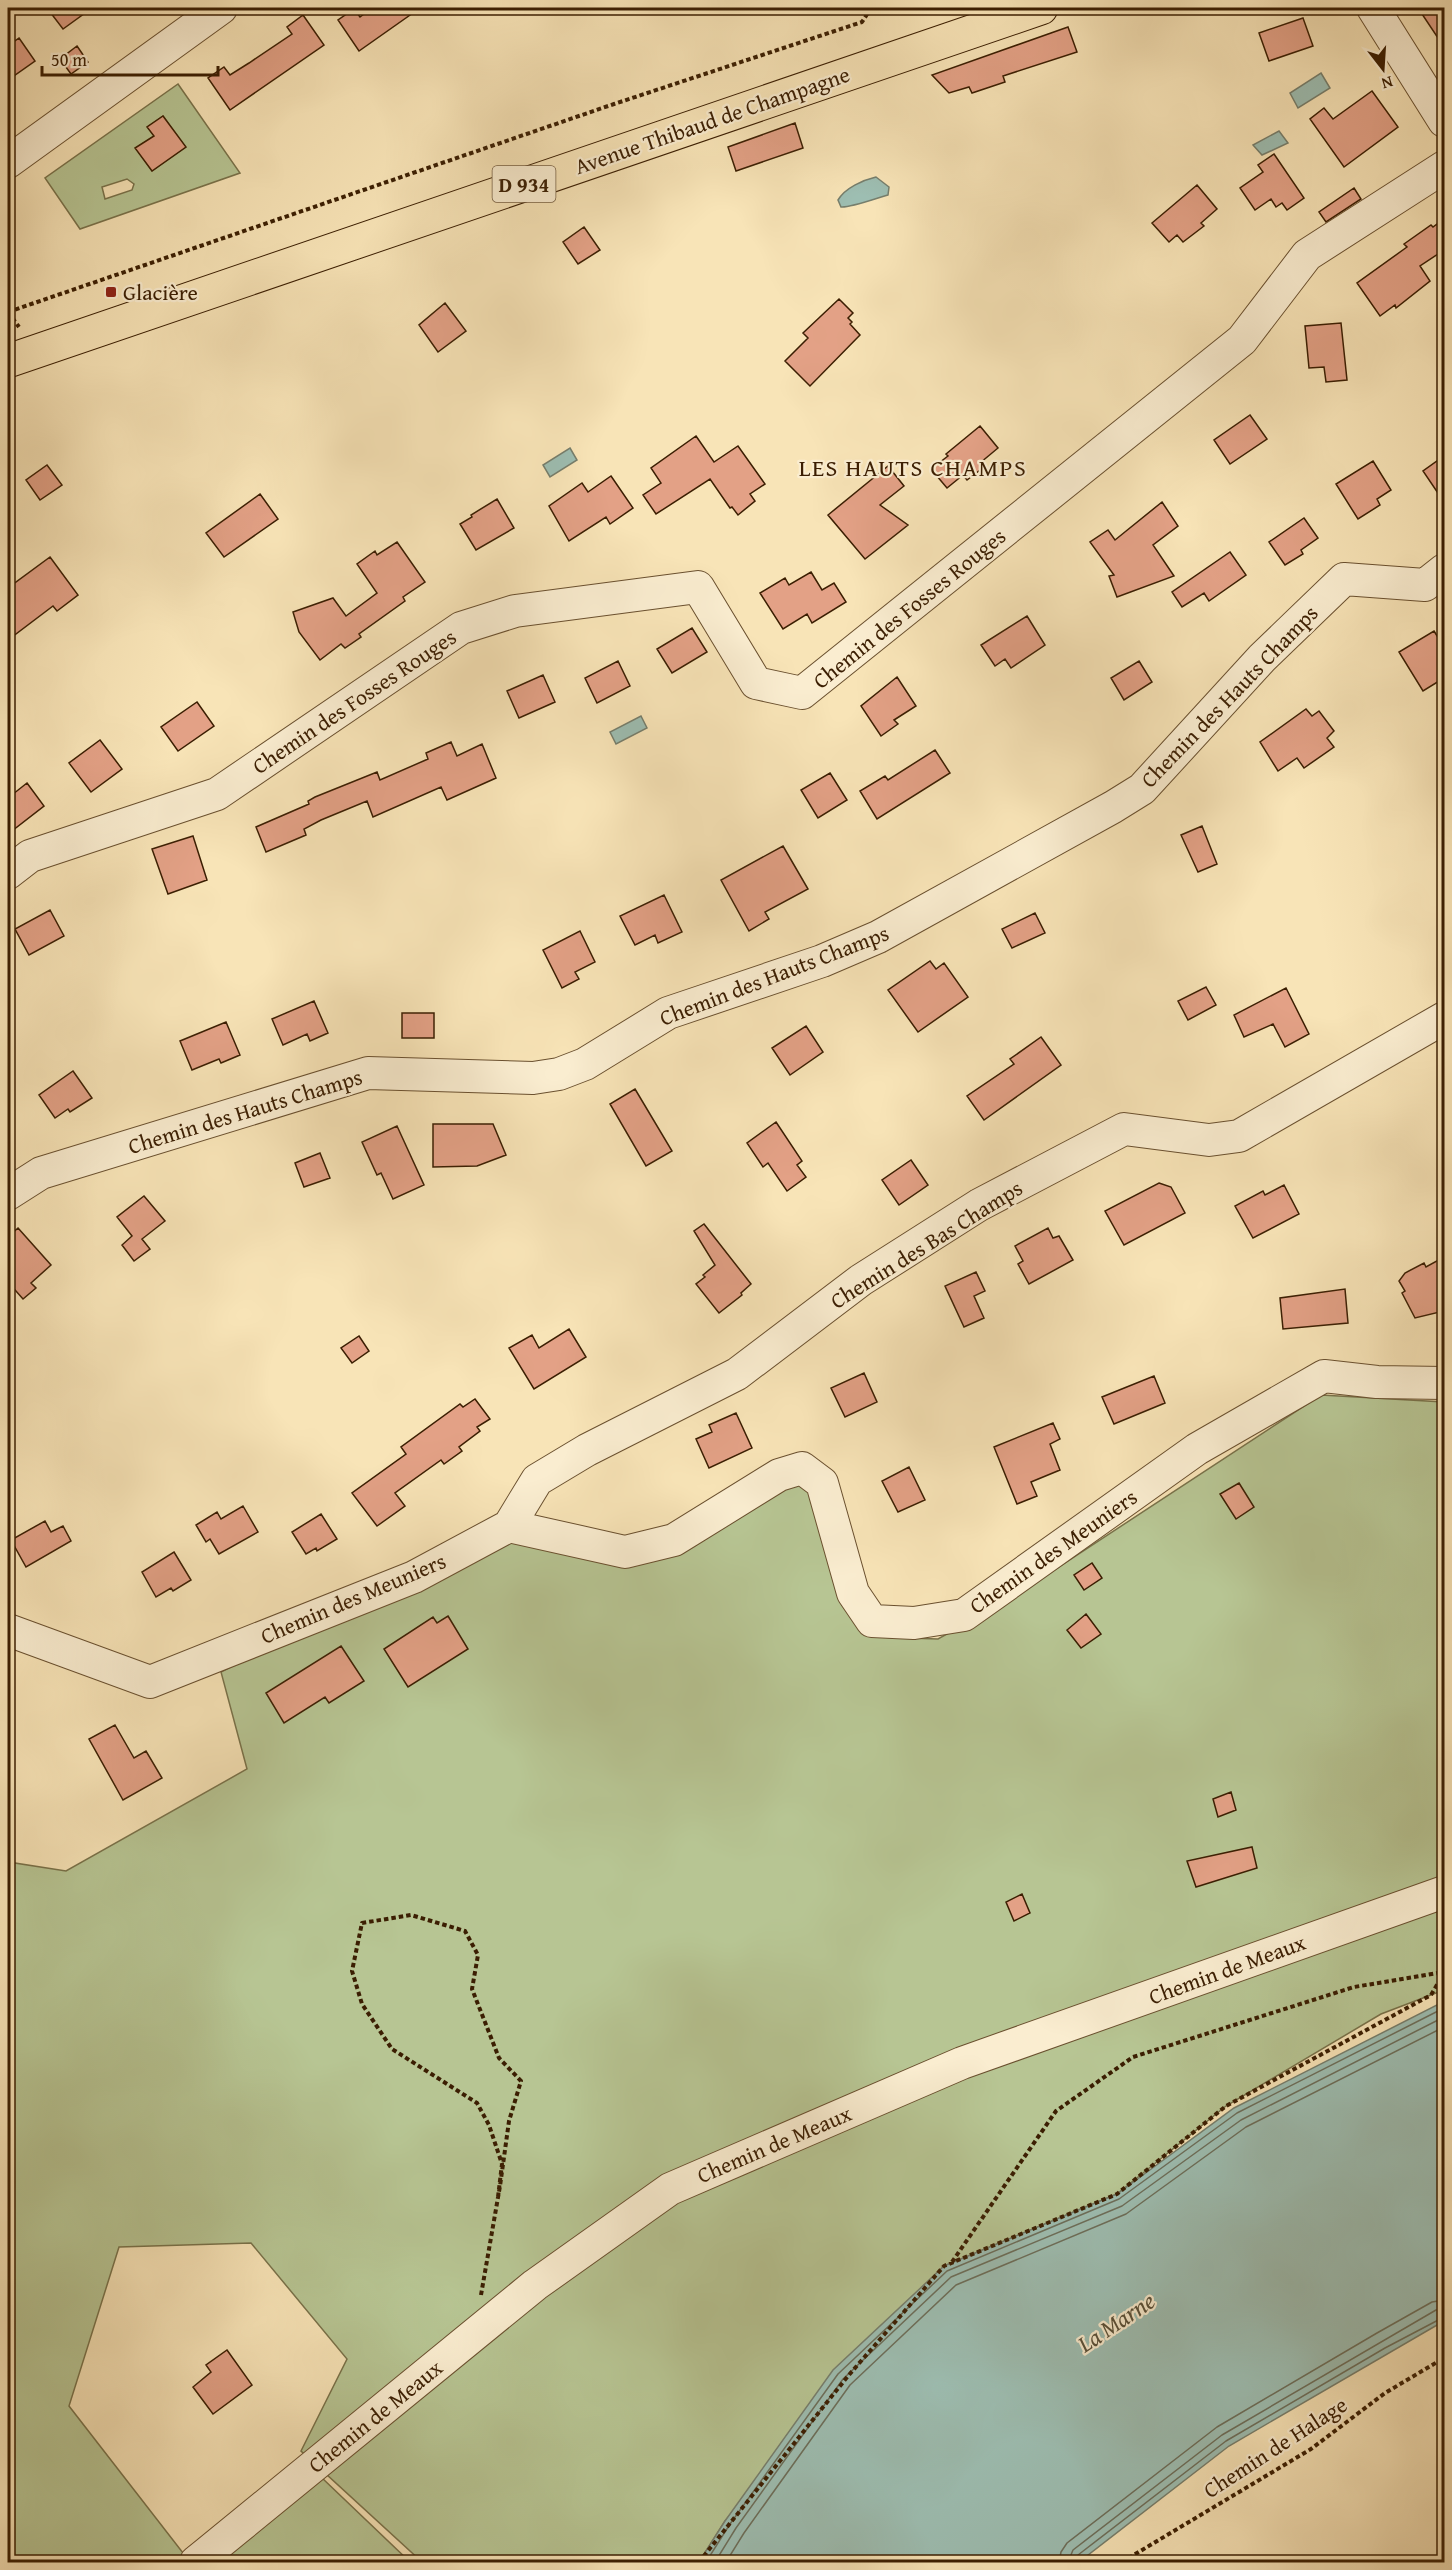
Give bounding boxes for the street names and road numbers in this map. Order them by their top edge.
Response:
street label: Avenue Thibaud de Champagne [570,58,854,182]
road number: D 934 [492,166,556,202]
street label: Chemin des Fosses Rouges [806,520,1012,696]
street label: Chemin des Hauts Champs [1133,597,1325,795]
street label: Chemin des Fosses Rouges [246,621,462,781]
street label: Chemin des Hauts Champs [655,916,893,1034]
street label: Chemin des Hauts Champs [124,1060,366,1162]
street label: Chemin des Bas Champs [824,1172,1028,1316]
street label: Chemin des Meuniers [963,1481,1143,1621]
street label: Chemin des Meuniers [255,1544,451,1652]
street label: Chemin de Meaux [1144,1926,1311,2012]
street label: Chemin de Meaux [692,2097,857,2191]
street label: Chemin de Meaux [301,2351,450,2480]
street label: Chemin de Halage [1197,2388,1353,2506]

